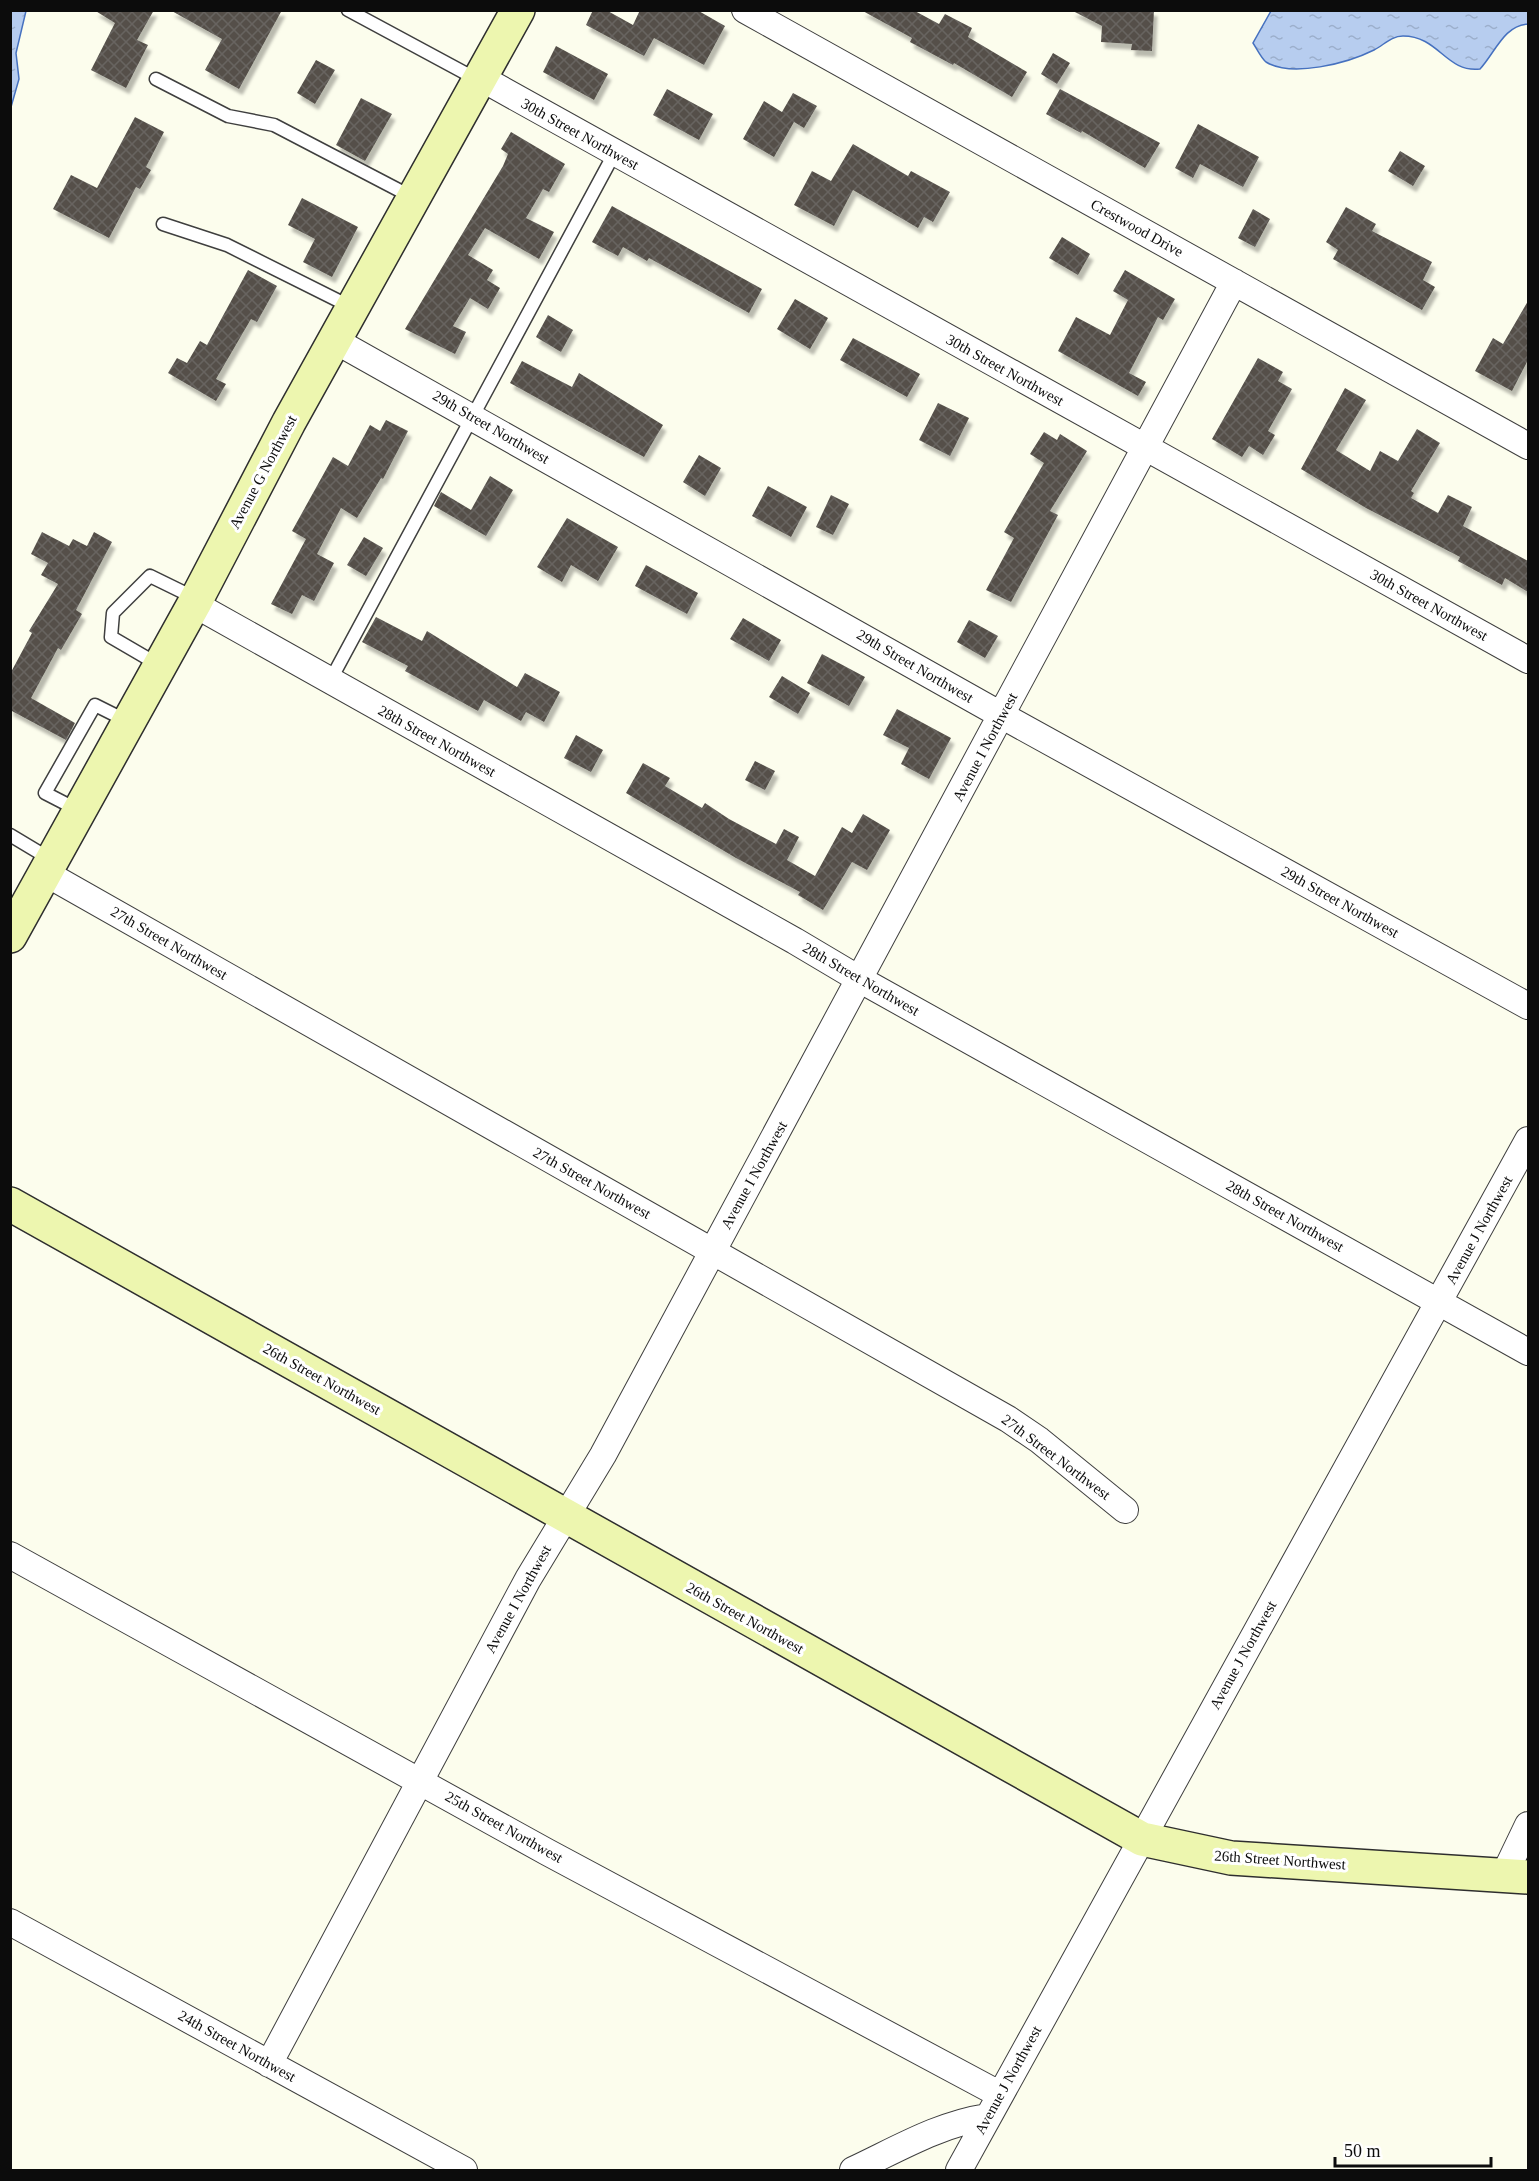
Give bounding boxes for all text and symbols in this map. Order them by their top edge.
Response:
street label: 30th Street Northwest [519,95,642,173]
street label: Crestwood Drive [1088,196,1186,260]
street label: 30th Street Northwest [944,331,1067,409]
street label: 29th Street Northwest [430,387,553,467]
street label: Avenue G Northwest [226,412,300,532]
street label: 30th Street Northwest [1368,566,1491,644]
street label: 29th Street Northwest [854,626,977,706]
street label: Avenue I Northwest [950,689,1021,804]
street label: 28th Street Northwest [376,702,499,780]
street label: 29th Street Northwest [1279,863,1402,941]
street label: 27th Street Northwest [108,903,231,983]
street label: 28th Street Northwest [800,939,923,1019]
street label: Avenue I Northwest [718,1118,791,1232]
street label: 27th Street Northwest [531,1144,654,1222]
street label: Avenue J Northwest [1443,1172,1516,1287]
street label: 28th Street Northwest [1224,1177,1347,1255]
street label: 26th Street Northwest [261,1340,384,1418]
street label: 27th Street Northwest [999,1411,1114,1503]
street label: Avenue I Northwest [482,1542,555,1656]
street label: 26th Street Northwest [684,1579,807,1657]
street label: Avenue J Northwest [1207,1597,1280,1712]
street label: 25th Street Northwest [443,1788,566,1866]
street label: 26th Street Northwest [1214,1847,1347,1873]
street label: 24th Street Northwest [176,2007,299,2085]
street label: Avenue J Northwest [972,2022,1045,2137]
scale bar [1335,2130,1491,2168]
text: 50 m [1344,2141,1381,2161]

